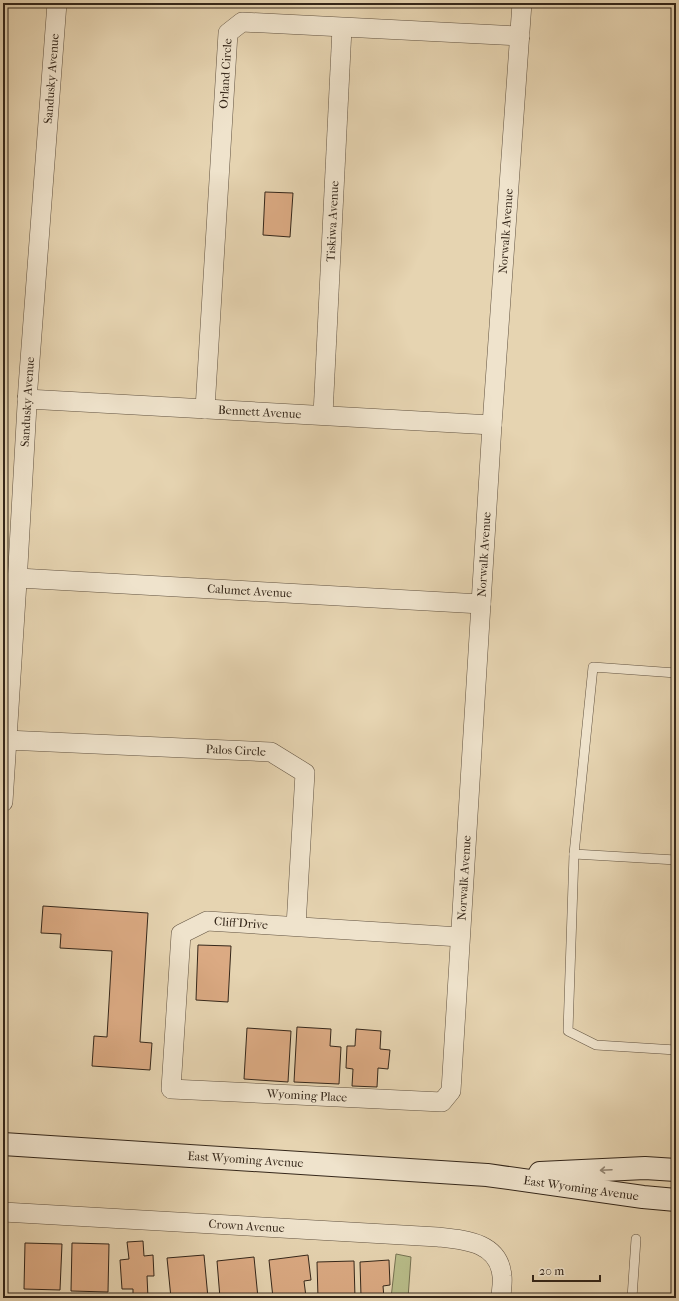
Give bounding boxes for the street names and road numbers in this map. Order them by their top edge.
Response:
street label: Sandusky Avenue [41,33,62,124]
street label: Orland Circle [216,38,235,109]
street label: Tiskiwa Avenue [324,180,341,262]
street label: Norwalk Avenue [496,188,516,274]
street label: Sandusky Avenue [18,356,37,447]
street label: Bennett Avenue [218,403,302,421]
street label: Norwalk Avenue [474,511,494,597]
street label: Calumet Avenue [207,582,293,600]
street label: Palos Circle [205,742,266,759]
street label: Norwalk Avenue [455,835,474,921]
street label: Cliff Drive [214,914,268,932]
street label: Wyoming Place [265,1087,348,1104]
street label: East Wyoming Avenue [187,1149,304,1170]
street label: East Wyoming Avenue [523,1173,640,1203]
street label: Crown Avenue [208,1217,285,1235]

